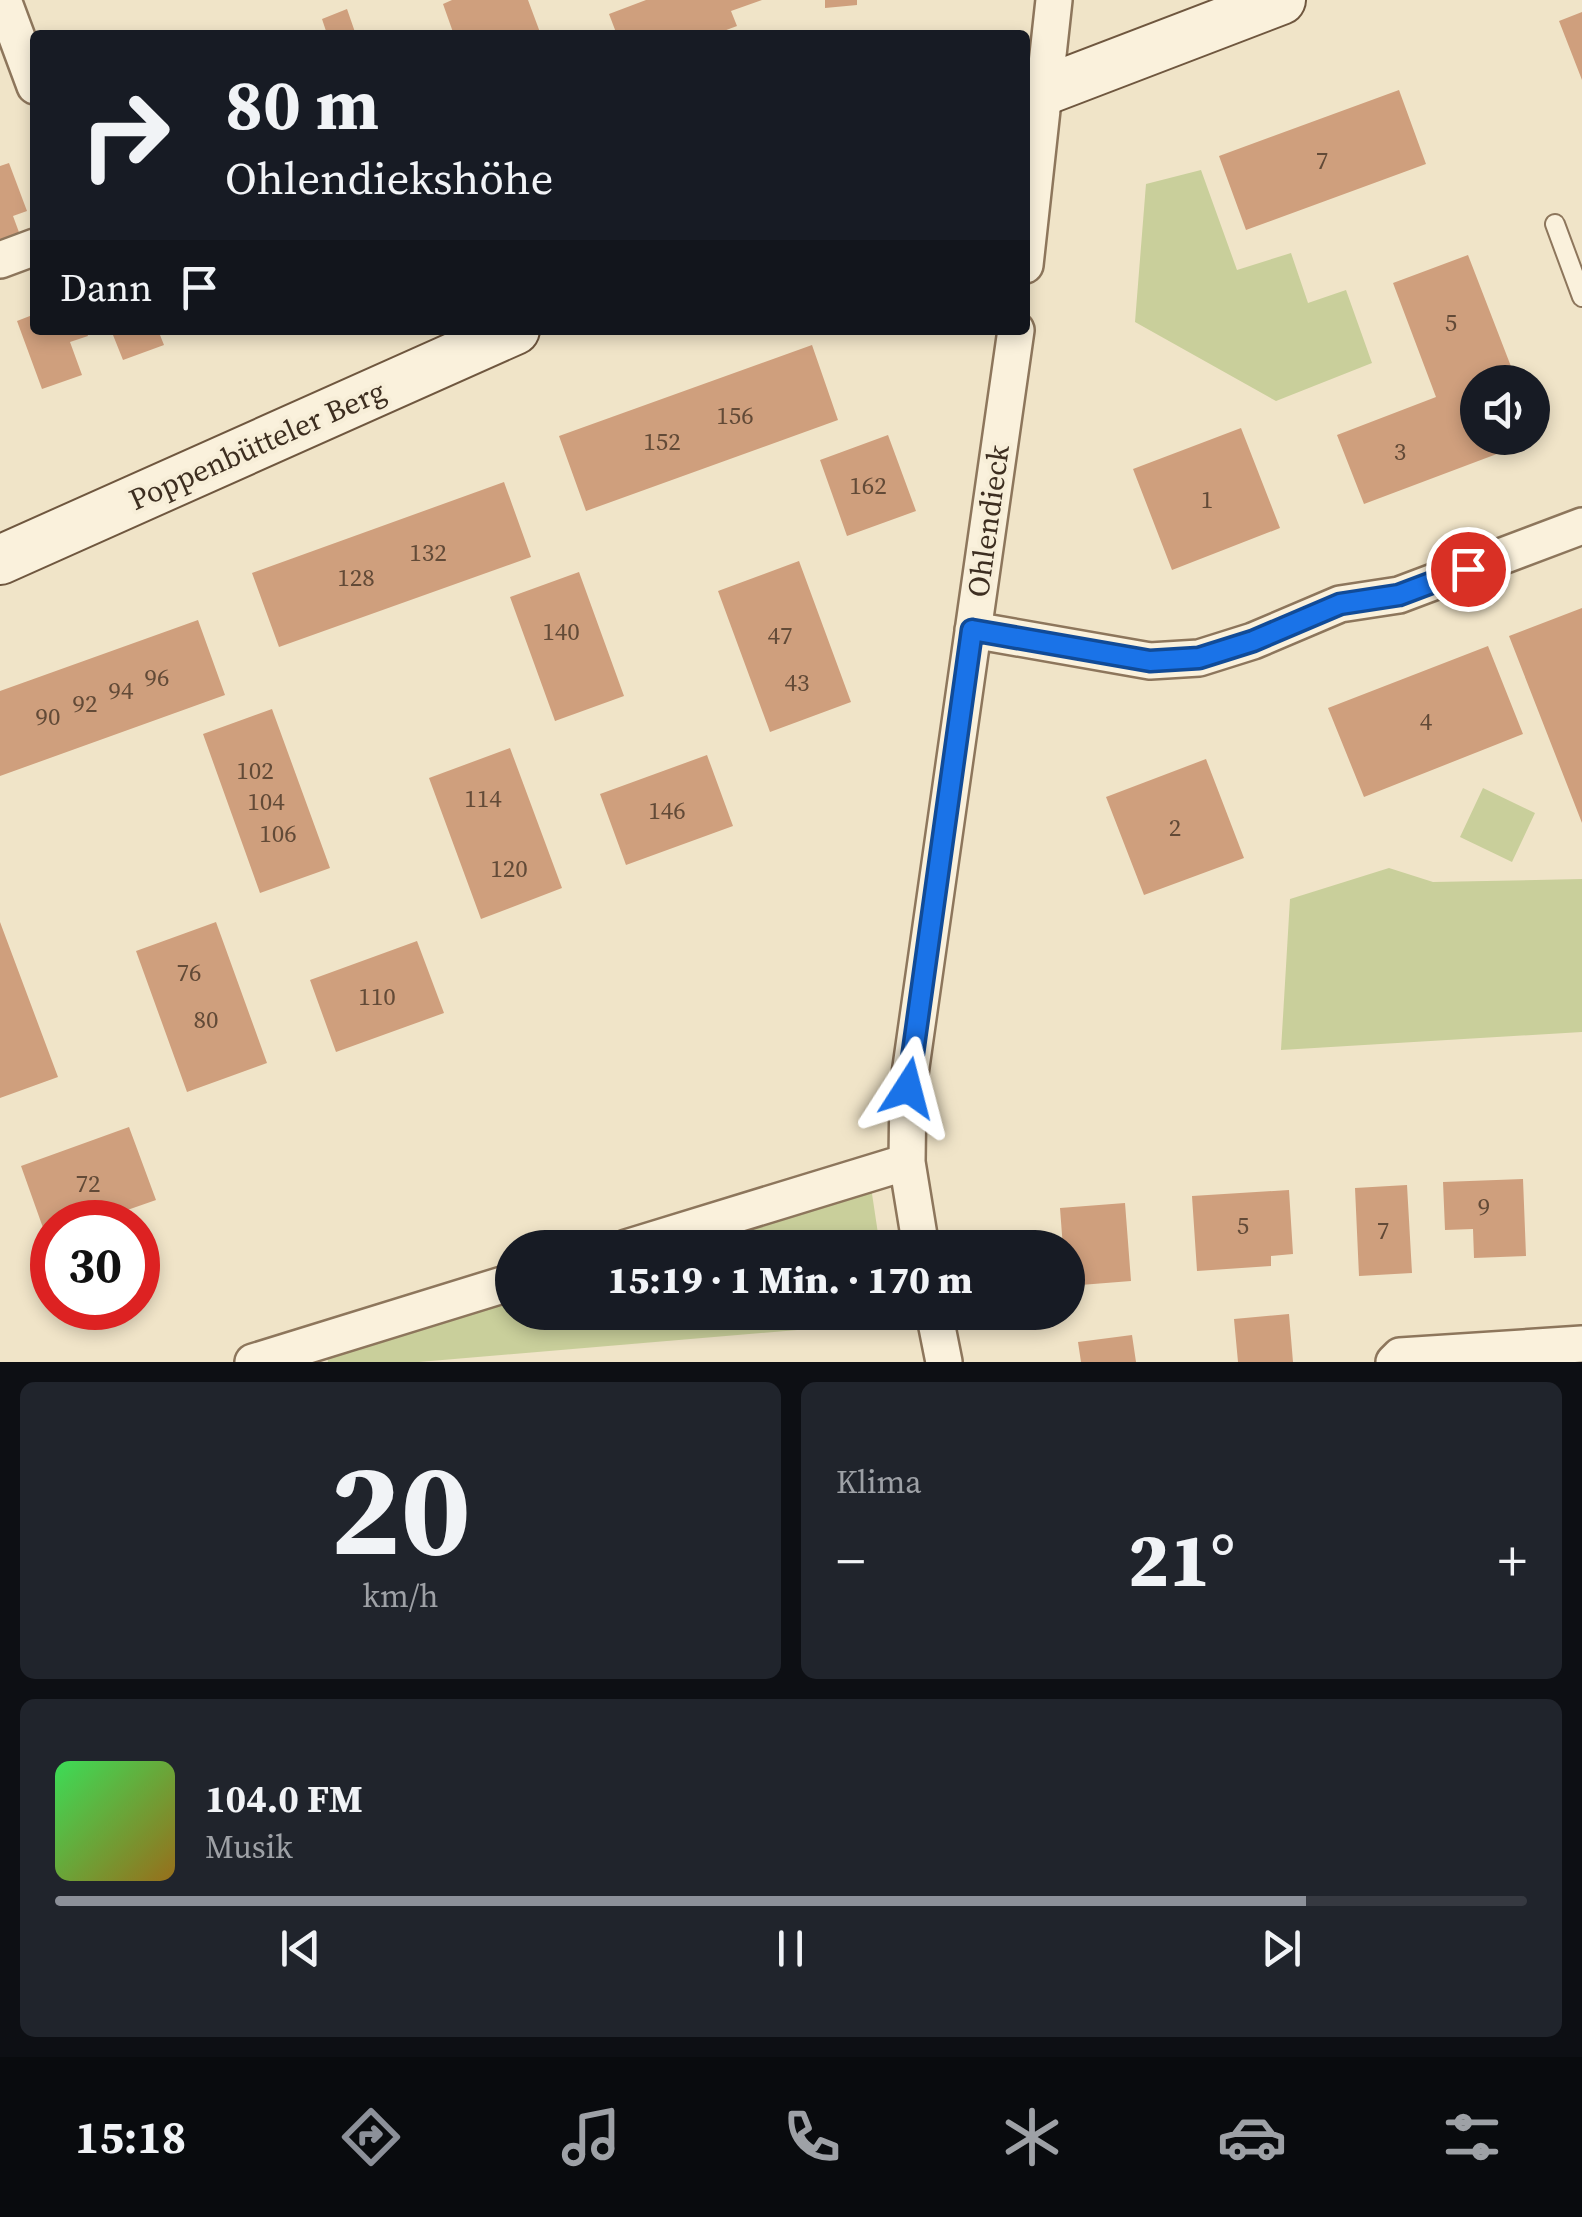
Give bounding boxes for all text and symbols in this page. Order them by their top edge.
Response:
text: 80 m [225,56,379,152]
icon: right [60,70,190,200]
house number: 7 [1316,143,1328,177]
text: Ohlendiekshöhe [225,147,553,209]
icon: arrive [172,260,227,315]
text: Dann [60,262,152,314]
house number: 5 [1445,305,1457,339]
map controls [1460,365,1550,455]
button: sound [1460,365,1550,455]
street label: Poppenbütteler Berg [122,370,392,520]
house number: 156 [716,398,754,432]
house number: 152 [643,424,681,458]
house number: 3 [1394,434,1406,468]
street label: Ohlendieck [957,442,1019,600]
house number: 162 [849,468,887,502]
house number: 1 [1201,482,1213,516]
pin [1426,527,1511,612]
house number: 132 [409,535,447,569]
icon: arrive [1441,542,1496,597]
house number: 128 [337,560,375,594]
house number: 140 [542,614,580,648]
house number: 47 [767,618,793,652]
house number: 96 [144,660,170,694]
house number: 43 [784,665,810,699]
house number: 94 [108,673,134,707]
house number: 92 [72,686,98,720]
house number: 90 [35,699,61,733]
house number: 4 [1420,704,1433,738]
house number: 102 [236,753,274,787]
house number: 114 [464,781,502,815]
house number: 104 [247,784,285,818]
house number: 146 [648,793,686,827]
house number: 2 [1169,810,1181,844]
house number: 106 [259,816,297,850]
house number: 120 [490,851,528,885]
house number: 76 [176,955,202,989]
house number: 110 [358,979,396,1013]
house number: 80 [193,1002,219,1036]
position arrow [856,1036,960,1140]
house number: 72 [75,1166,101,1200]
house number: 9 [1478,1189,1490,1223]
speed limit sign: 30 [30,1200,160,1330]
house number: 5 [1237,1208,1249,1242]
house number: 7 [1377,1213,1389,1247]
text: 15:19 · 1 Min. · 170 m [607,1254,973,1306]
text: 20 [330,1419,471,1598]
text: Klima [836,1460,922,1504]
text: 21° [1128,1508,1235,1611]
text: − [836,1523,865,1598]
text: + [1498,1523,1527,1598]
text: km/h [362,1574,439,1618]
text: 104.0 FM [205,1773,363,1825]
text: Musik [205,1825,293,1869]
icon: previous [273,1921,328,1976]
icon: pause [763,1921,818,1976]
icon: next [1254,1921,1309,1976]
icon: directions [336,2102,406,2172]
icon: music [556,2102,626,2172]
icon: phone [777,2102,847,2172]
icon: climate [997,2102,1067,2172]
icon: car [1217,2102,1287,2172]
icon: filters [1437,2102,1507,2172]
text: 15:18 [75,2106,186,2168]

